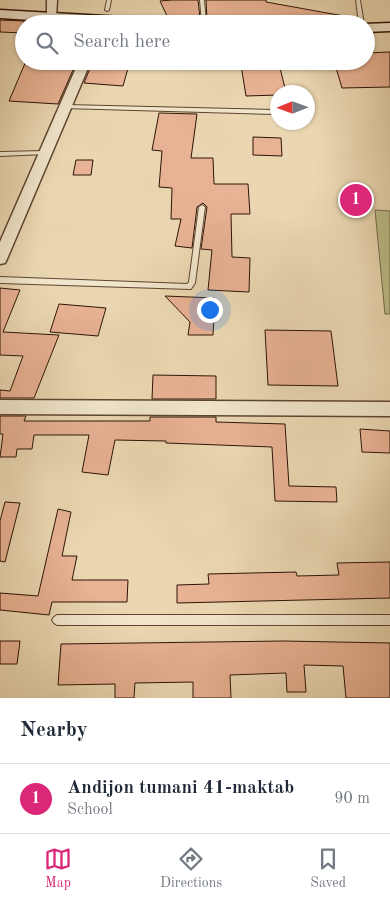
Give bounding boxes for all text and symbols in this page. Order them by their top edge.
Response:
search box [15,15,375,70]
icon: search [33,29,61,57]
text: Search here [73,33,170,52]
north arrow [270,85,315,130]
pin: 1 [340,181,372,219]
your location [197,297,223,323]
text: Nearby [20,720,88,741]
text: Andijon tumani 41-maktab [67,779,294,798]
text: 1 [31,791,41,807]
text: 90 m [334,791,370,807]
text: School [67,802,113,818]
tab: Map [44,845,72,892]
tab: Directions [160,845,222,892]
tab: Saved [310,845,346,892]

